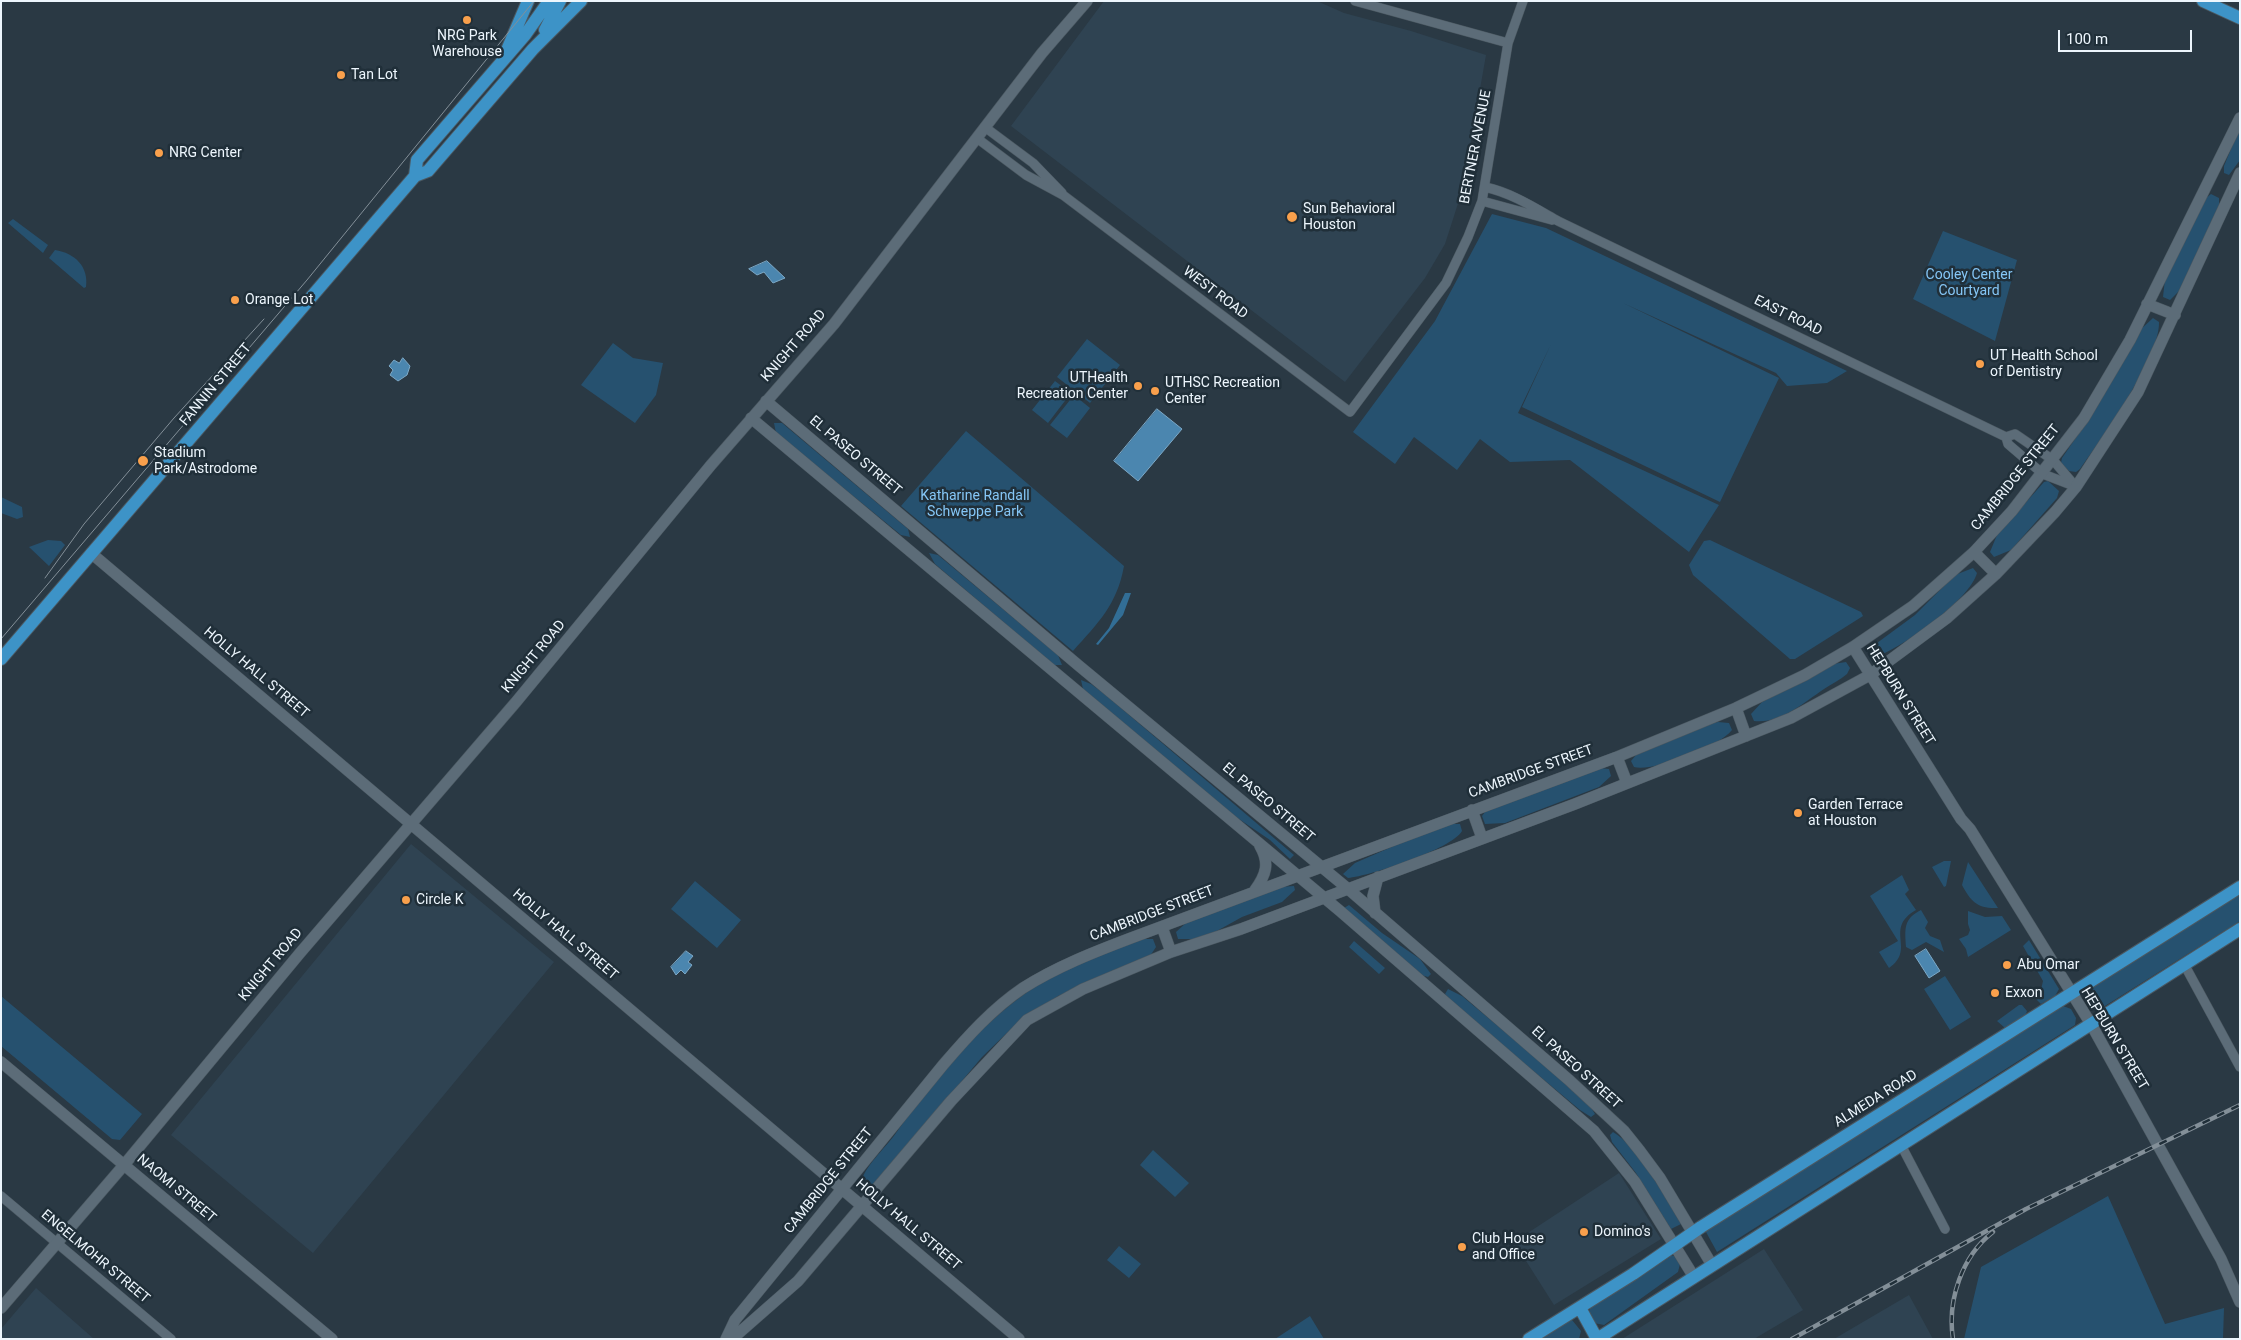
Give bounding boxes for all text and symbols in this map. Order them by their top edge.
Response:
marker: NRG Park Warehouse [461,14,473,26]
scale bar [2061,20,2195,52]
place label: NRG Park Warehouse [432,28,502,60]
text: 100 m [2066,30,2108,48]
place label: Tan Lot [351,67,398,83]
marker: Tan Lot [335,69,347,81]
street label: BERTNER AVENUE [1457,89,1495,205]
place label: NRG Center [169,145,242,161]
marker: NRG Center [153,147,165,159]
place label: Sun Behavioral Houston [1303,201,1395,233]
marker: Sun Behavioral Houston [1285,210,1299,224]
street label: WEST ROAD [1179,263,1251,323]
park label: Cooley Center Courtyard [1926,267,2012,300]
place label: Orange Lot [245,292,313,308]
street label: EAST ROAD [1751,292,1825,340]
marker: Orange Lot [229,294,241,306]
street label: KNIGHT ROAD [758,306,830,386]
street label: FANNIN STREET [177,340,255,430]
place label: UT Health School of Dentistry [1990,348,2098,381]
marker: UT Health School of Dentistry [1974,358,1986,370]
place label: UTHealth Recreation Center [1017,370,1128,402]
place label: UTHSC Recreation Center [1165,375,1280,408]
marker: UTHealth Recreation Center [1132,380,1144,392]
marker: UTHSC Recreation Center [1149,385,1161,397]
street label: EL PASEO STREET [806,413,904,499]
street label: CAMBRIDGE STREET [1968,422,2064,534]
place label: Stadium Park/Astrodome [154,445,257,478]
marker: Stadium Park/Astrodome [136,454,150,468]
park label: Katharine Randall Schweppe Park [920,488,1030,520]
street label: KNIGHT ROAD [499,617,569,697]
street label: HOLLY HALL STREET [200,624,312,722]
street label: HEPBURN STREET [1862,641,1938,749]
street label: CAMBRIDGE STREET [1466,742,1596,802]
street label: EL PASEO STREET [1219,760,1317,846]
place label: Garden Terrace at Houston [1808,797,1903,830]
marker: Garden Terrace at Houston [1792,807,1804,819]
street label: CAMBRIDGE STREET [1088,883,1216,945]
street label: HOLLY HALL STREET [509,886,621,984]
place label: Circle K [416,892,464,908]
marker: Circle K [400,894,412,906]
street label: KNIGHT ROAD [236,925,306,1005]
place label: Abu Omar [2017,957,2079,973]
marker: Abu Omar [2001,959,2013,971]
place label: Exxon [2005,985,2042,1001]
street label: HEPBURN STREET [2077,985,2151,1093]
marker: Exxon [1989,987,2001,999]
street label: EL PASEO STREET [1528,1023,1624,1113]
street label: ALMEDA ROAD [1831,1067,1921,1131]
street label: CAMBRIDGE STREET [781,1125,877,1237]
street label: NAOMI STREET [133,1151,219,1227]
street label: HOLLY HALL STREET [852,1176,964,1274]
street label: ENGELMOHR STREET [37,1207,153,1307]
place label: Domino's [1594,1224,1651,1240]
marker: Domino's [1578,1226,1590,1238]
place label: Club House and Office [1472,1231,1544,1264]
marker: Club House and Office [1456,1241,1468,1253]

